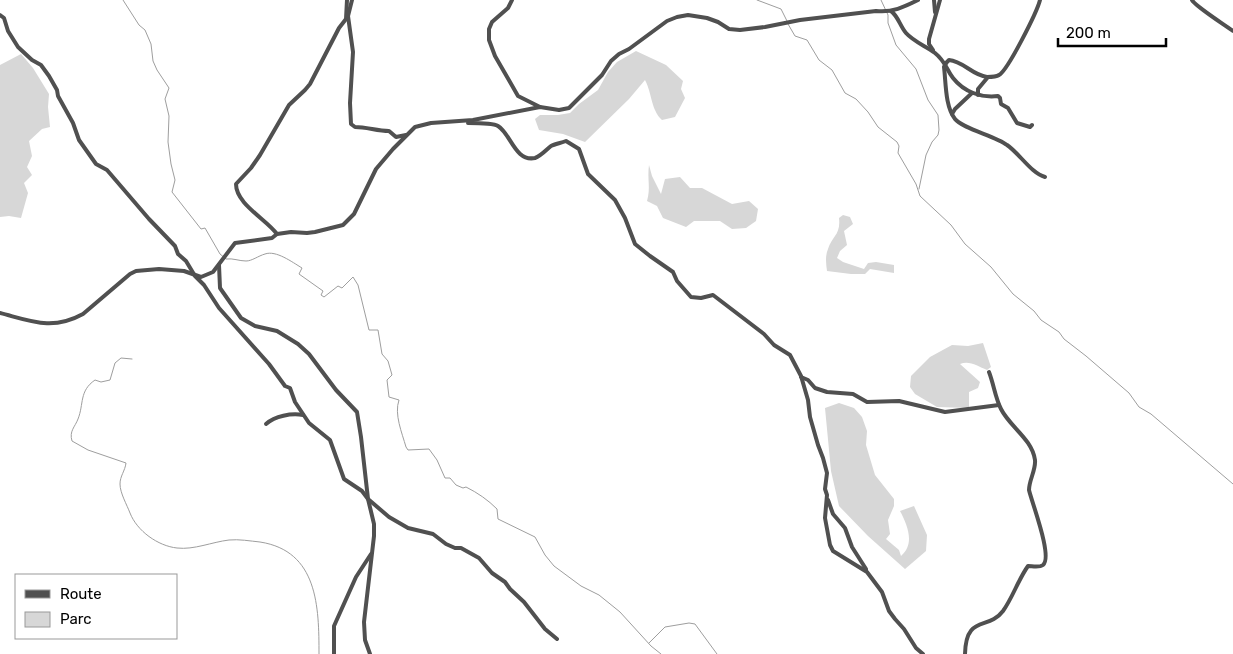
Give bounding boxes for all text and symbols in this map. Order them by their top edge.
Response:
scale bar [1058,15,1166,47]
text: 200 m [1066,24,1111,42]
legend [15,574,178,639]
text: Route [60,585,102,603]
text: Parc [60,610,92,628]

